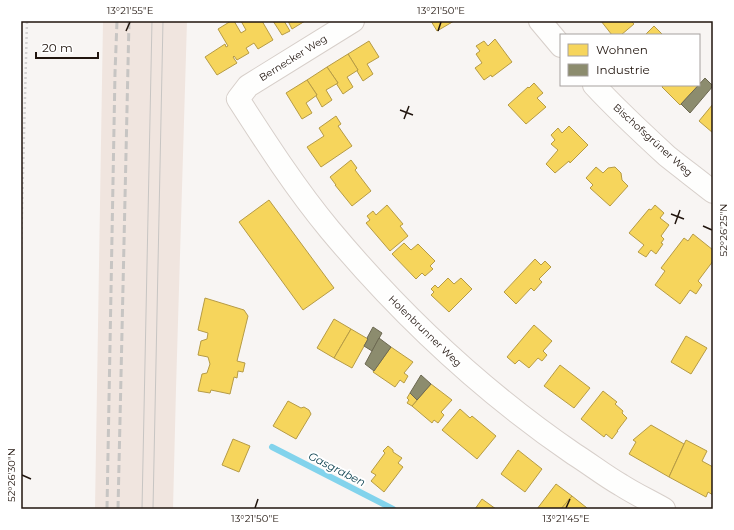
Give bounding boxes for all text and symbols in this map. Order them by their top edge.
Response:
text: 13°21'55"E [107,4,154,17]
text: 13°21'50"E [417,4,465,17]
street label: Bernecker Weg [257,32,329,84]
scale bar [36,34,98,60]
legend [560,34,700,86]
text: 20 m [42,40,73,55]
text: Wohnen [596,42,648,57]
text: Industrie [596,62,650,77]
street label: Bischofsgrüner Weg [611,101,695,179]
text: 52°26'25"N [717,204,730,256]
street label: Holenbrunner Weg [386,293,464,369]
text: 52°26'30"N [5,448,18,502]
water label: Gasgraben [306,449,368,489]
text: 13°21'50"E [231,512,279,525]
text: 13°21'45"E [542,512,590,525]

